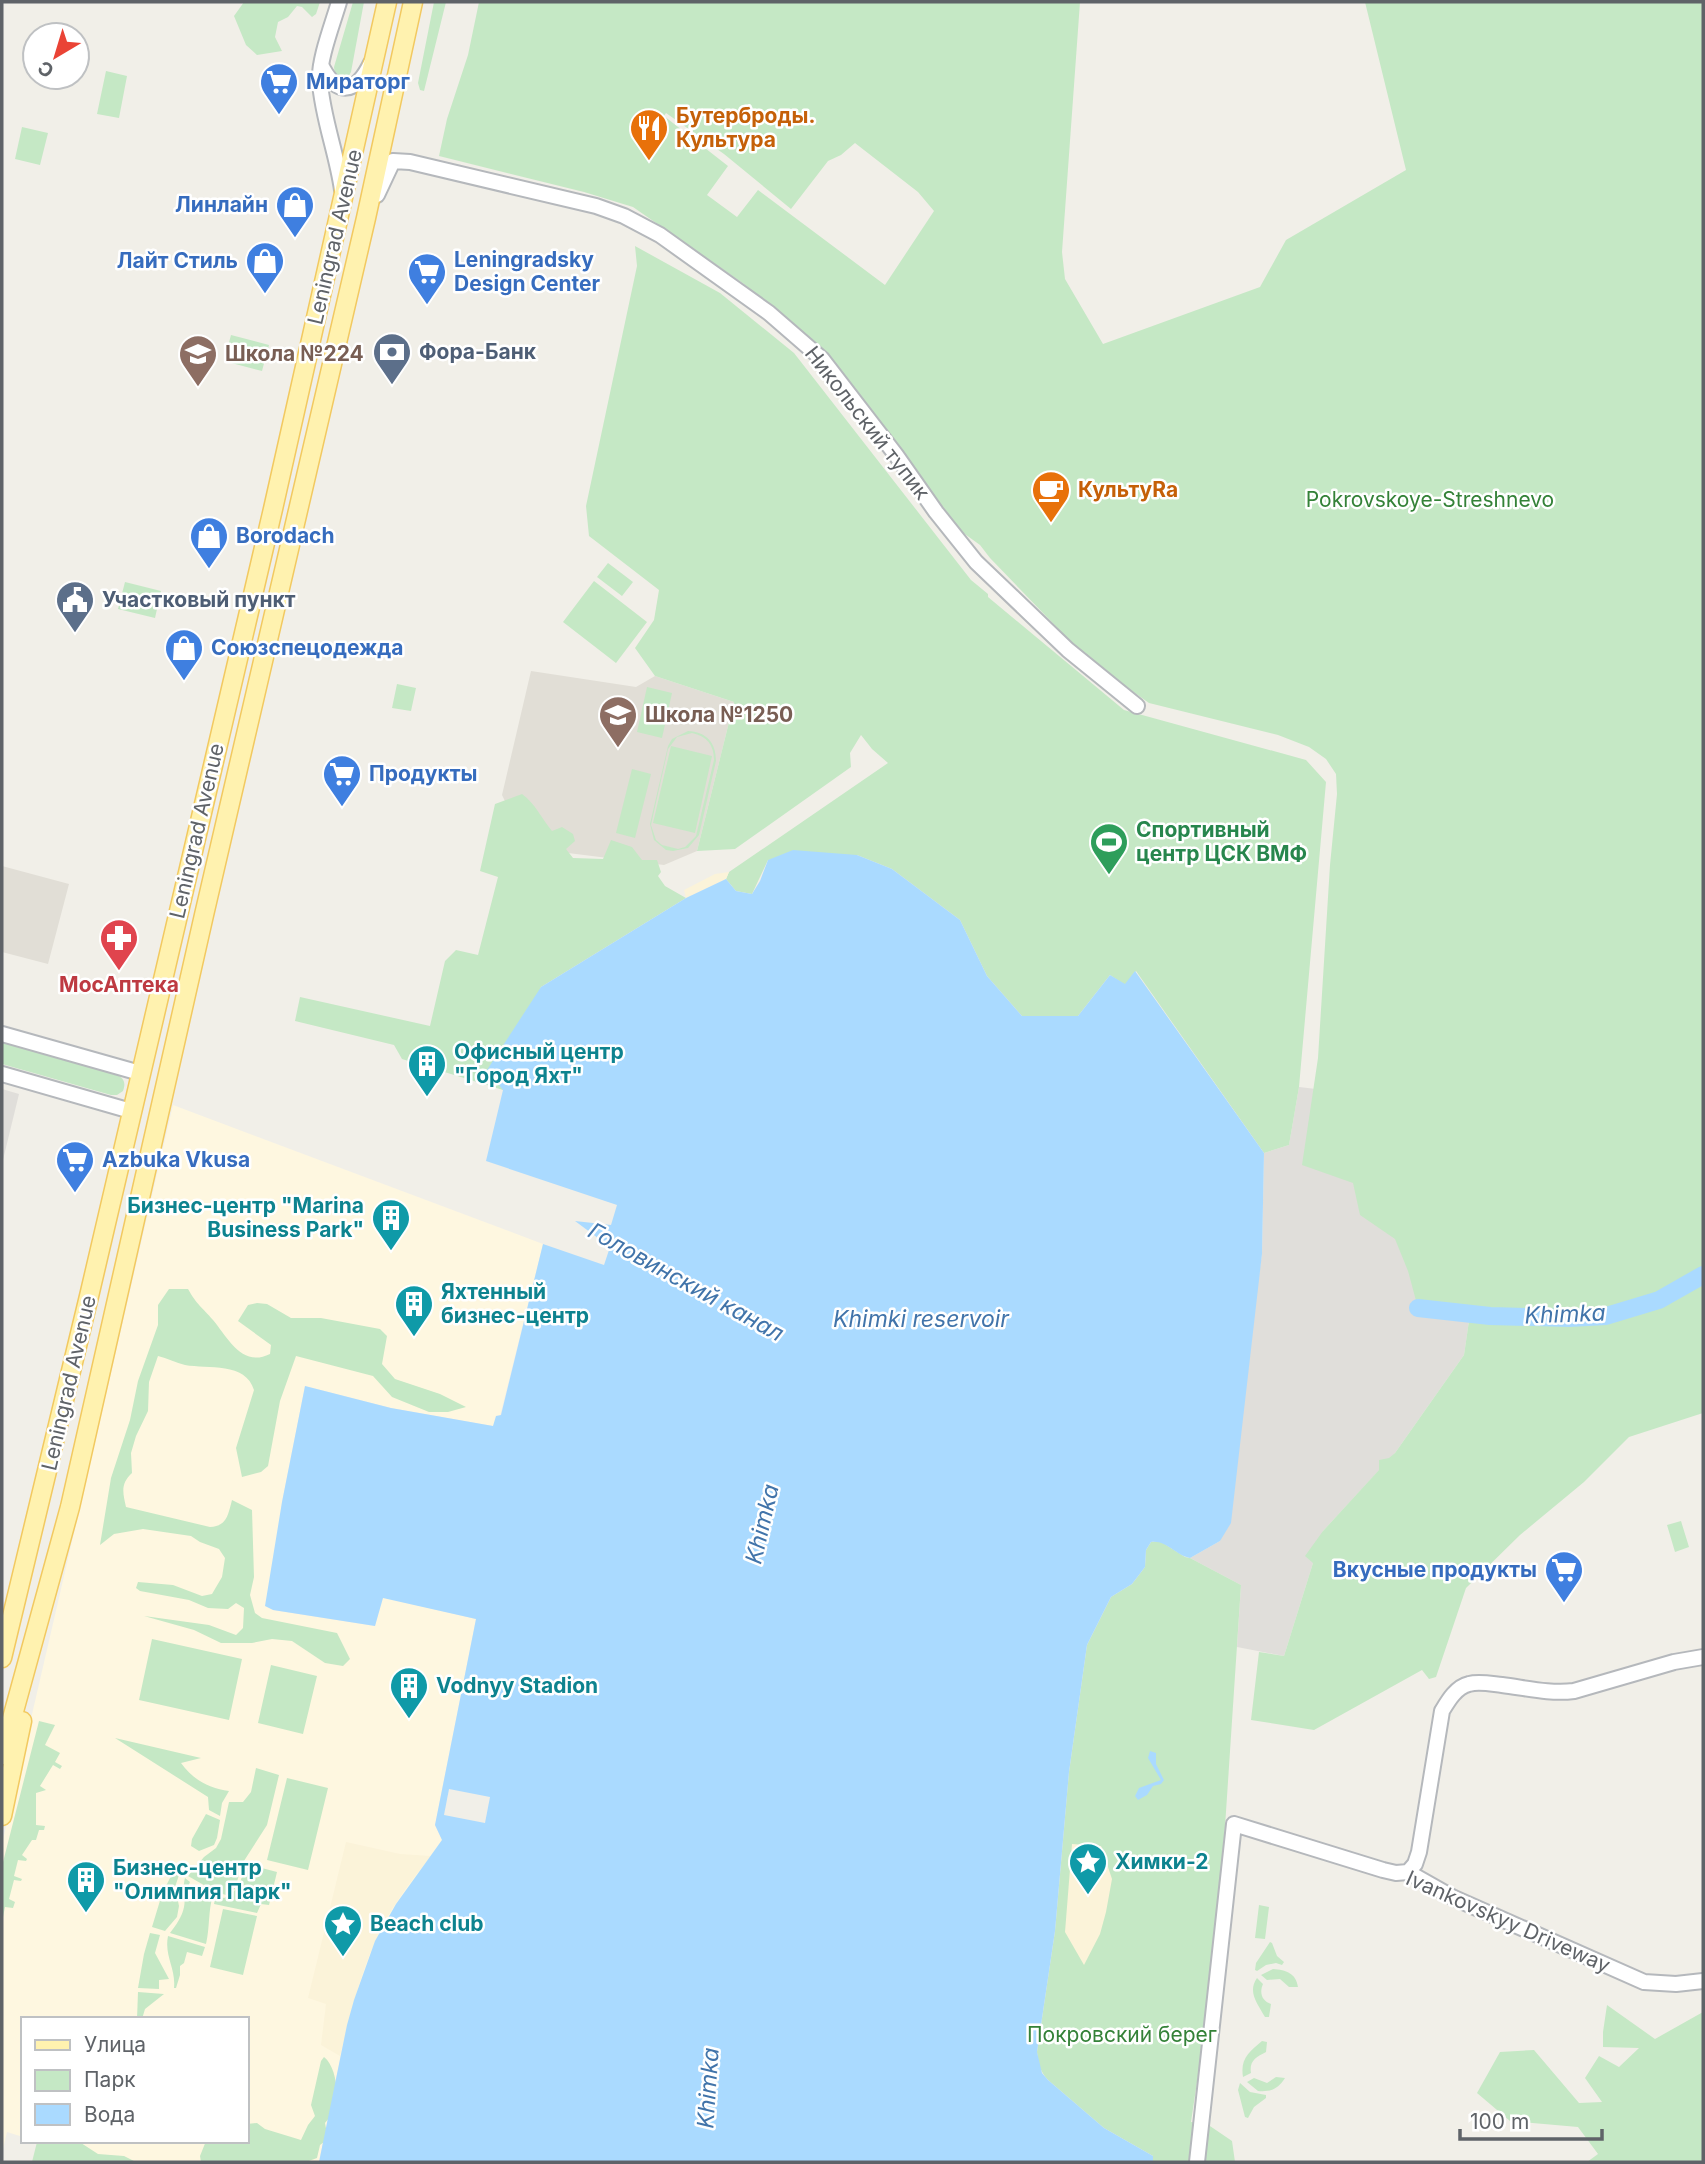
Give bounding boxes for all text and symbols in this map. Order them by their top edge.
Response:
north arrow [21,21,91,91]
text: С [33,56,58,82]
supermarket icon: Мираторг [258,61,300,116]
place label: Мираторг [306,69,411,94]
place label: Бутерброды. Культура [676,103,815,152]
restaurant icon: Бутерброды. Культура [628,107,670,162]
street label: Leningrad Avenue [302,147,367,327]
shop icon: Линлайн [274,184,316,239]
place label: Линлайн [175,192,268,217]
shop icon: Лайт Стиль [244,240,286,295]
place label: Leningradsky Design Center [454,247,601,296]
place label: Лайт Стиль [117,248,238,273]
supermarket icon: Leningradsky Design Center [406,251,448,306]
bank icon: Фора-Банк [371,331,413,386]
school or university icon: Школа №224 [177,333,219,388]
place label: Фора-Банк [419,339,537,364]
place label: Школа №224 [225,341,364,366]
street label: Никольский тупик [800,341,935,505]
cafe icon: КультуRа [1030,469,1072,524]
place label: КультуRа [1078,477,1178,502]
park label: Pokrovskoye-Streshnevo [1306,487,1554,512]
shop icon: Borodach [188,515,230,570]
place label: Borodach [236,523,335,548]
public building icon: Участковый пункт [54,579,96,634]
place label: Участковый пункт [102,587,296,612]
shop icon: Союзспецодежда [163,627,205,682]
place label: Союзспецодежда [211,635,403,660]
school or university icon: Школа №1250 [597,694,639,749]
place label: Школа №1250 [645,702,793,727]
street label: Leningrad Avenue [164,741,229,921]
supermarket icon: Продукты [321,753,363,808]
place label: Продукты [369,761,478,786]
place label: Спортивный центр ЦСК ВМФ [1136,817,1307,866]
sports icon: Спортивный центр ЦСК ВМФ [1088,821,1130,876]
pharmacy icon: МосАптека [98,917,140,972]
place label: МосАптека [59,972,179,997]
place label: Офисный центр "Город Яхт" [454,1039,624,1088]
building icon: Офисный центр "Город Яхт" [406,1043,448,1098]
supermarket icon: Azbuka Vkusa [54,1139,96,1194]
place label: Azbuka Vkusa [102,1147,250,1172]
place label: Бизнес-центр "Marina Business Park" [127,1193,364,1242]
building icon: Бизнес-центр "Marina Business Park" [370,1197,412,1252]
water label: Головинский канал [583,1217,789,1347]
place label: Яхтенный бизнес-центр [441,1279,589,1328]
building icon: Яхтенный бизнес-центр [393,1283,435,1338]
street label: Leningrad Avenue [36,1293,101,1473]
water label: Khimka [1524,1299,1606,1329]
water label: Khimki reservoir [833,1305,1010,1333]
water label: Khimka [739,1481,785,1567]
supermarket icon: Вкусные продукты [1543,1549,1585,1604]
place label: Вкусные продукты [1333,1557,1537,1582]
building icon: Vodnyy Stadion [388,1665,430,1720]
place label: Vodnyy Stadion [436,1673,598,1698]
place icon: Химки-2 [1067,1841,1109,1896]
place label: Химки-2 [1115,1849,1209,1874]
place label: Бизнес-центр "Олимпия Парк" [113,1855,292,1904]
building icon: Бизнес-центр "Олимпия Парк" [65,1859,107,1914]
street label: Ivankovskyy Driveway [1402,1865,1614,1978]
place icon: Beach club [322,1903,364,1958]
place label: Beach club [370,1911,484,1936]
legend [21,2017,248,2143]
park label: Покровский берег [1027,2022,1217,2047]
text: Улица [84,2032,146,2057]
water label: Khimka [691,2047,725,2129]
text: Парк [84,2067,136,2092]
scale bar [1460,2098,1602,2142]
text: Вода [84,2102,135,2127]
text: 100 m [1470,2109,1529,2134]

